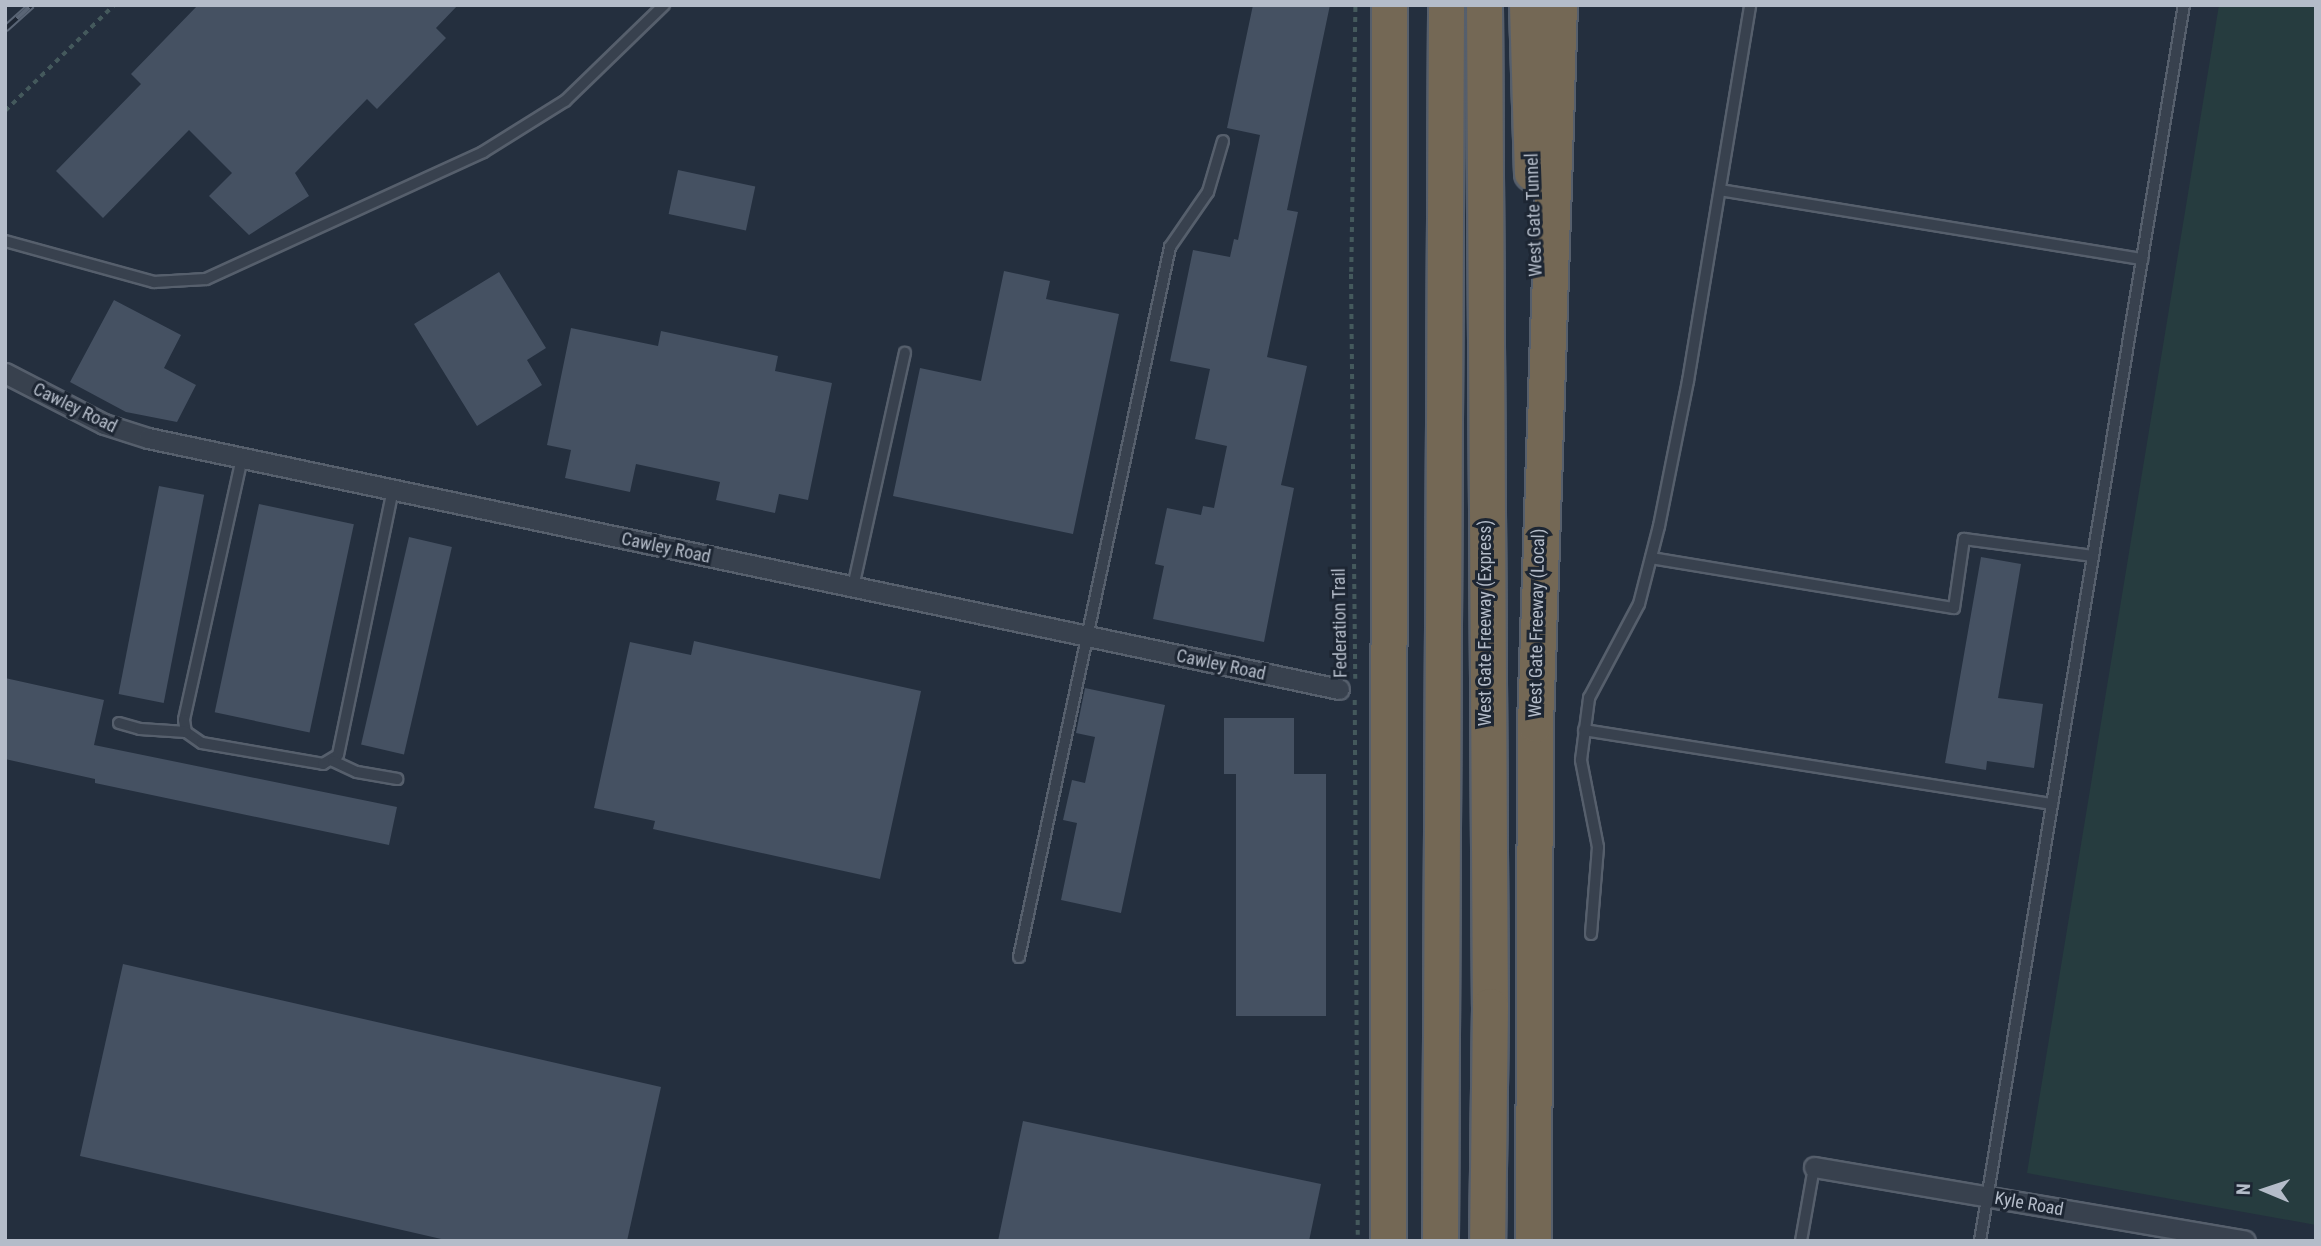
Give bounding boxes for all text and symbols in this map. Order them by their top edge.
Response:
street label: West Gate Tunnel [1521,153,1547,277]
street label: Cawley Road [29,378,121,438]
street label: West Gate Freeway (Express) [1474,520,1496,726]
street label: Cawley Road [619,528,713,568]
street label: West Gate Freeway (Local) [1525,528,1549,718]
street label: Federation Trail [1328,568,1352,678]
street label: Cawley Road [1174,645,1268,685]
north arrow [2230,1155,2300,1225]
text: N [2232,1183,2255,1195]
street label: Kyle Road [1993,1187,2065,1221]

